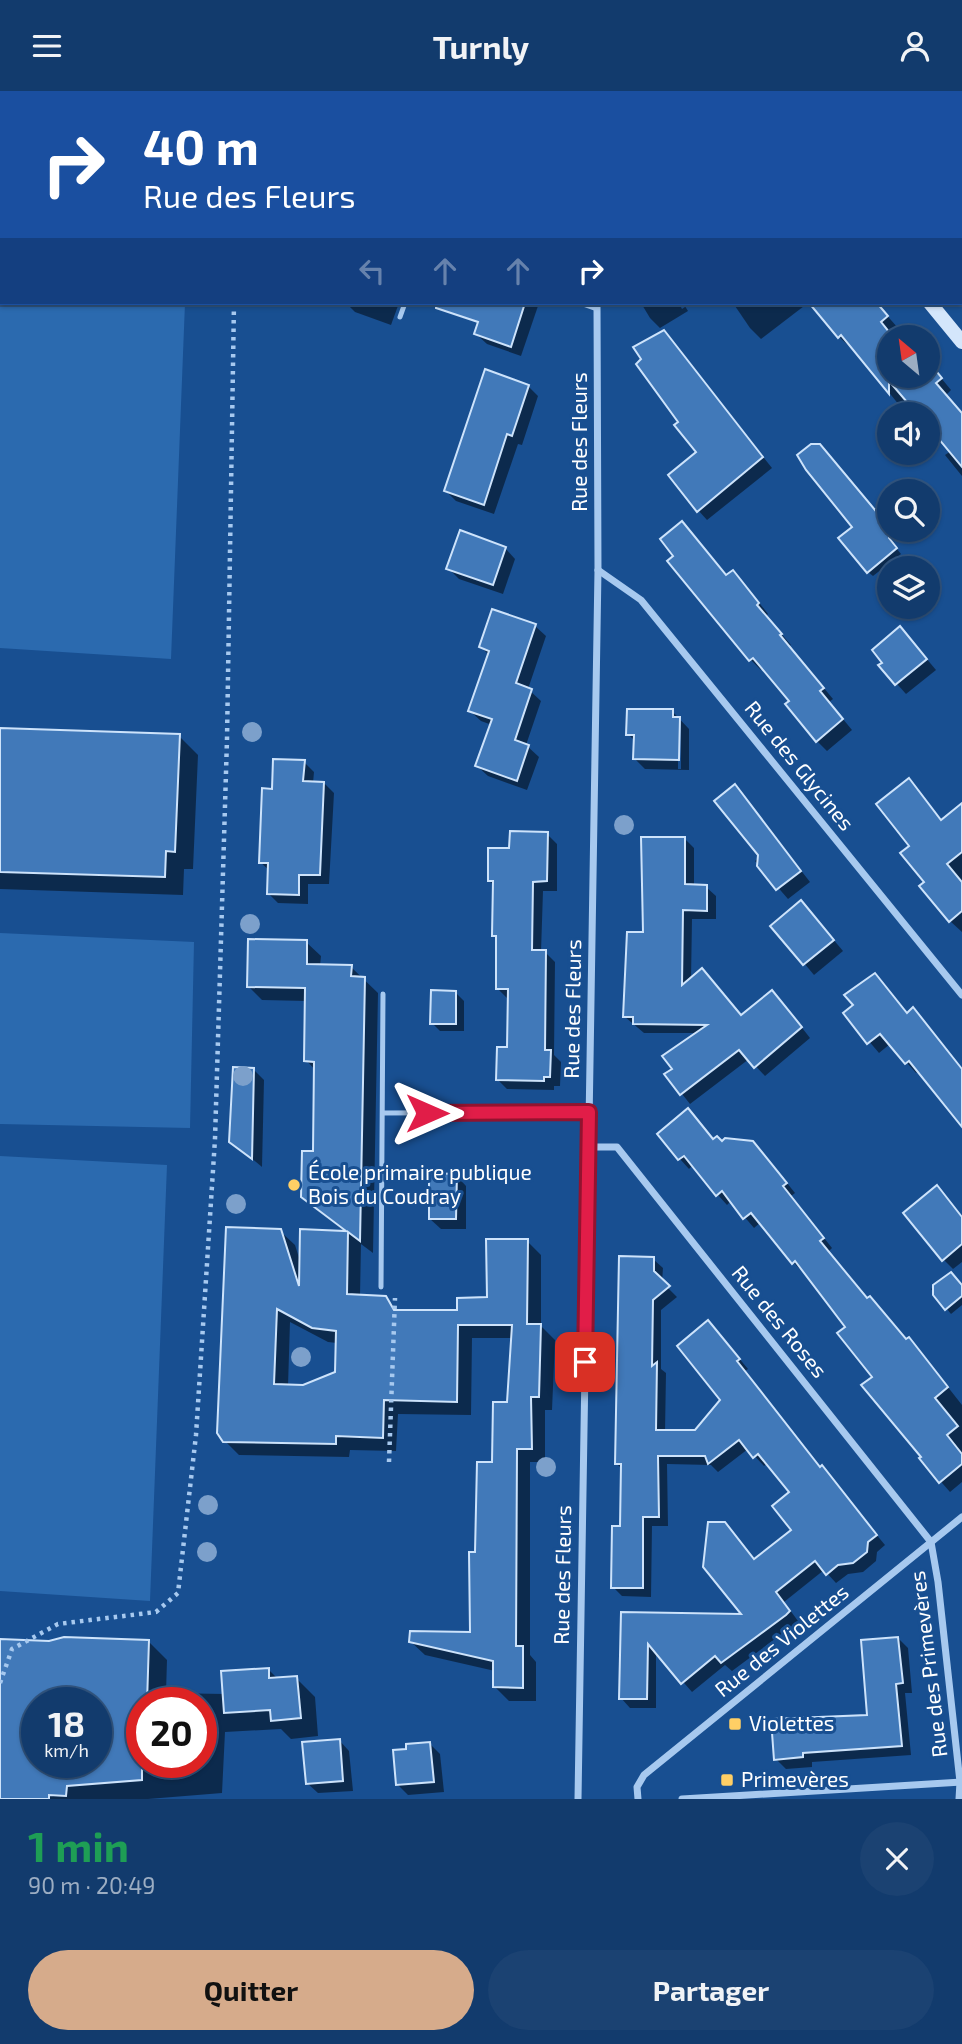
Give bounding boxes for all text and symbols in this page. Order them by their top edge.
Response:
icon: menu [28,27,66,65]
text: Turnly [433,27,529,65]
icon: person [896,27,934,65]
text: 40 m [143,116,259,175]
icon: right [28,119,119,210]
text: Rue des Fleurs [143,176,356,214]
icon: left [353,252,391,290]
icon: ahead [426,252,464,290]
icon: ahead [499,252,537,290]
icon: right [572,252,610,290]
north arrow [877,325,940,389]
map controls [877,325,940,619]
street label: Rue des Fleurs [566,372,591,512]
button: sound [877,402,940,465]
button: search [877,479,940,542]
button: layers [877,556,940,619]
street label: Rue des Glycines [740,695,860,835]
street label: Rue des Fleurs [558,939,585,1079]
position arrow [390,1076,464,1150]
place label: École primaire publique Bois du Coudray [308,1159,532,1208]
marker: École primaire publique Bois du Coudray [286,1177,302,1193]
street label: Rue des Roses [727,1260,833,1382]
pin [555,1332,615,1392]
icon: arrive [566,1343,604,1381]
street label: Rue des Fleurs [548,1505,575,1645]
street label: Rue des Primevères [904,1570,951,1759]
street label: Rue des Violettes [709,1578,853,1701]
speed limit sign: 20 [126,1687,217,1778]
text: 18 [48,1702,85,1744]
place label: Violettes [749,1710,834,1735]
marker: Violettes [727,1716,743,1732]
text: km/h [44,1739,89,1761]
place label: Primevères [741,1766,849,1791]
marker: Primevères [719,1772,735,1788]
text: 1 min [28,1820,129,1870]
button: close [860,1822,934,1896]
text: 90 m · 20:49 [28,1871,156,1899]
button: Quitter [28,1950,474,2030]
button: Partager [488,1950,934,2030]

